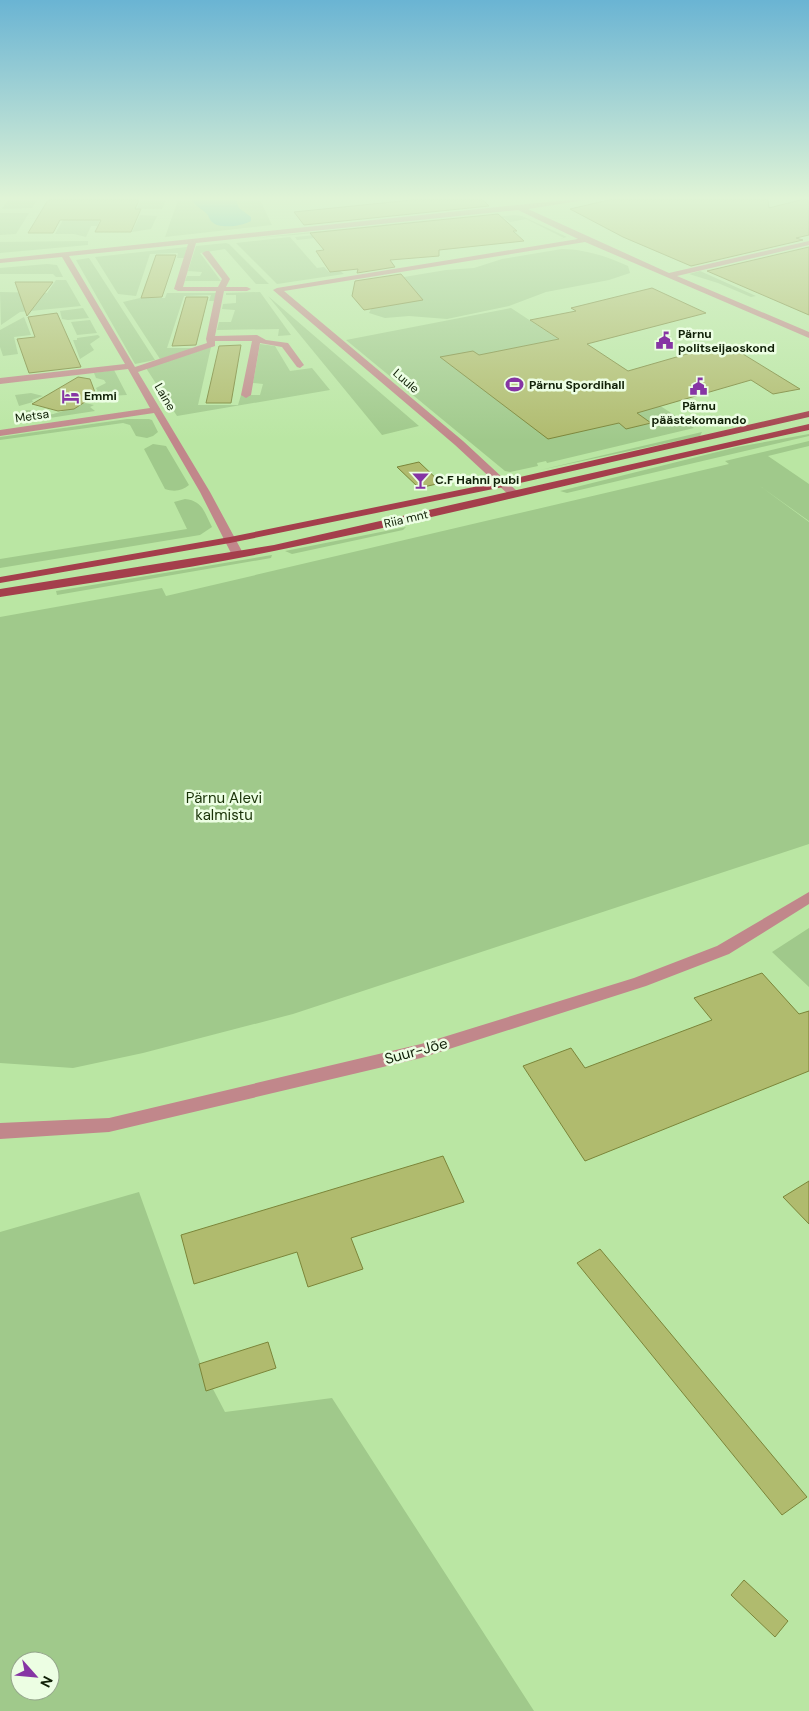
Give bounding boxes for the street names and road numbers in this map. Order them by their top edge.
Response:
street label: Luule [390,365,423,397]
street label: Laine [151,380,179,414]
street label: Metsa [14,406,50,426]
street label: Riia mnt [382,506,430,532]
street label: Suur-Jõe [382,1033,450,1069]

